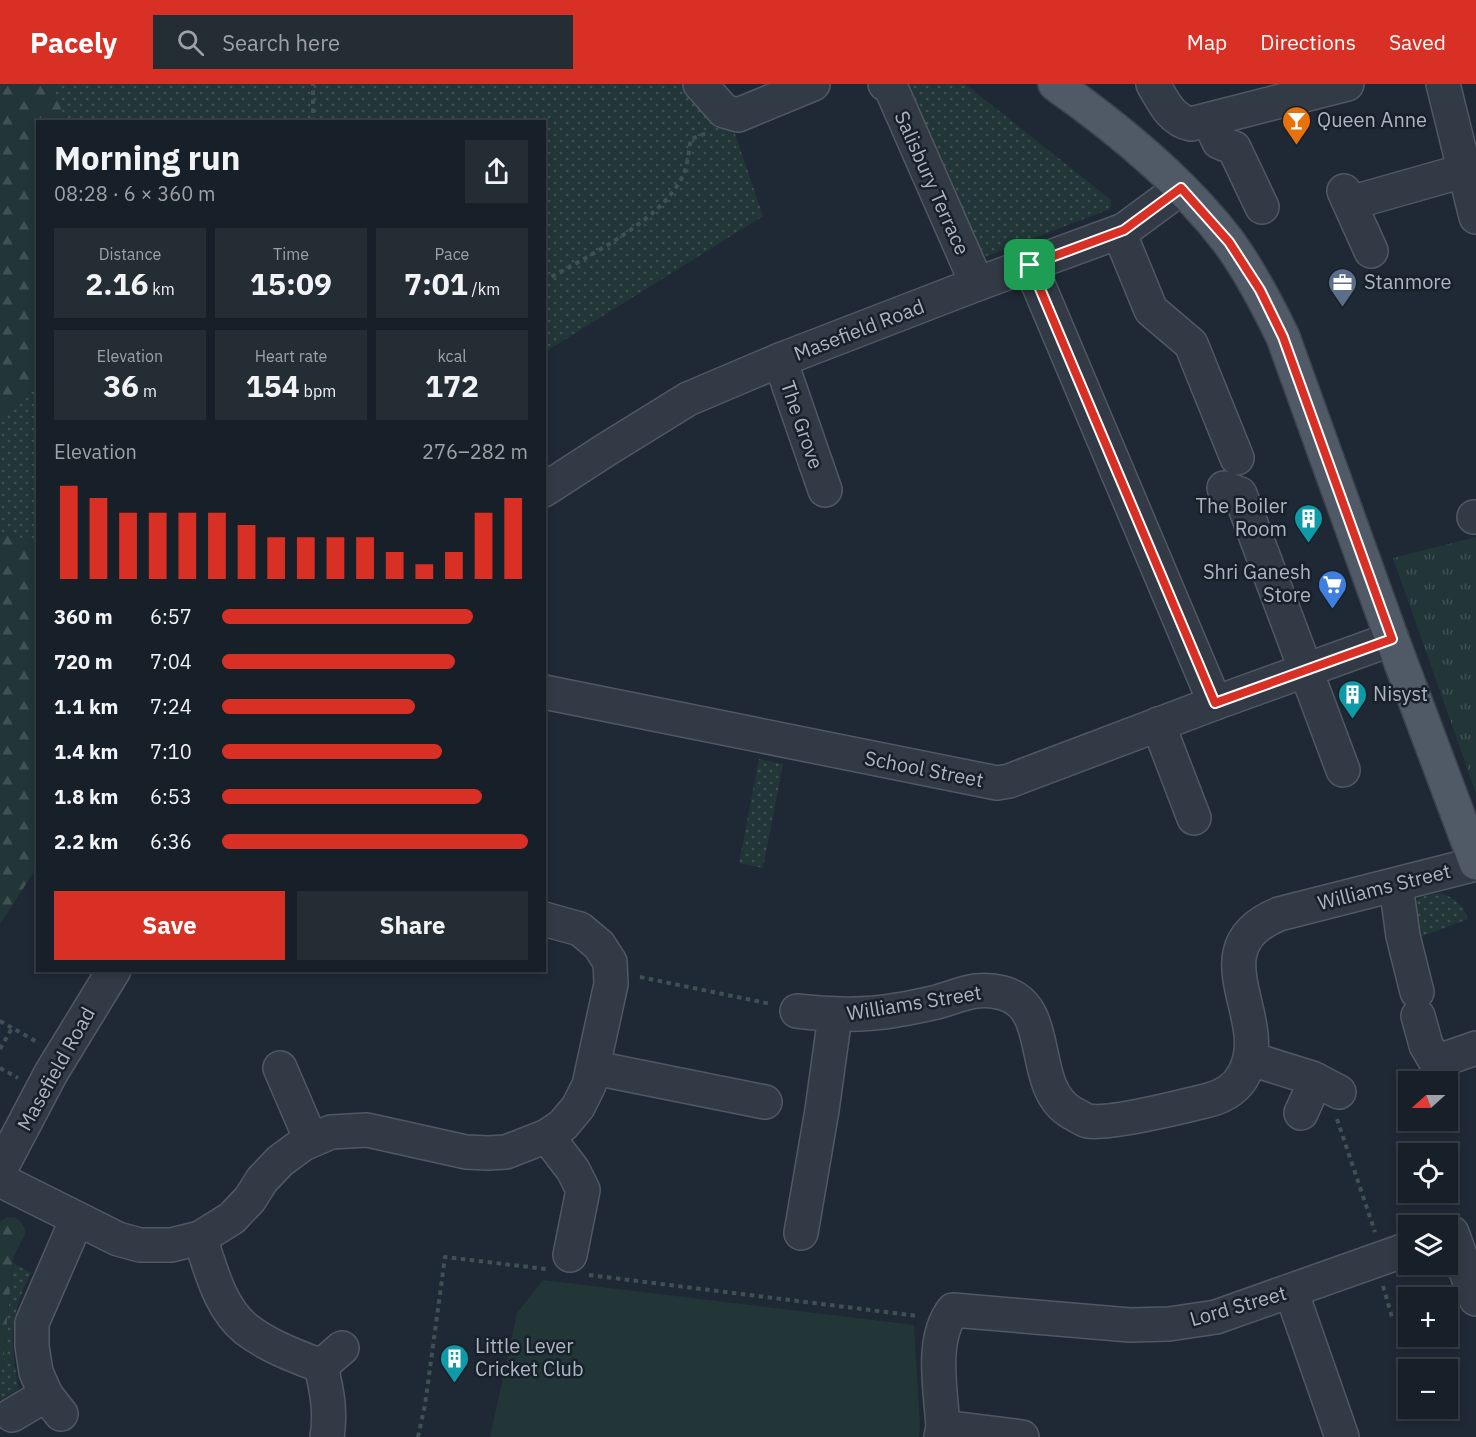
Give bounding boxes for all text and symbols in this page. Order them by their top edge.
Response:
search box [153,15,573,69]
text: Pacely [30,24,117,61]
icon: search [174,26,207,59]
text: Search here [222,28,340,57]
text: Map [1187,28,1227,56]
text: Directions [1260,28,1356,56]
text: Saved [1389,28,1446,56]
bar icon: Queen Anne [1280,104,1312,146]
place label: Queen Anne [1317,106,1427,133]
street label: Salisbury Terrace [889,107,976,259]
text: Morning run [54,136,240,179]
button: share [465,140,528,203]
text: 08:28 · 6 × 360 m [54,180,215,207]
pin [1004,239,1055,290]
text: Distance [99,244,161,264]
text: Time [273,244,309,264]
text: Pace [435,244,469,264]
icon: arrive [1013,248,1046,281]
text: 2.16 [85,264,149,303]
text: 15:09 [250,264,332,303]
text: 7:01 [404,264,468,303]
office icon: Stanmore [1327,266,1359,308]
place label: Stanmore [1364,268,1452,295]
text: km [149,279,175,299]
text: /km [468,279,500,299]
street label: Masefield Road [790,292,928,367]
text: Elevation [97,346,163,366]
text: Heart rate [255,346,327,366]
text: kcal [437,346,467,366]
text: 36 [103,366,139,405]
text: 154 [246,366,300,405]
text: 172 [425,366,479,405]
street label: The Grove [775,377,830,472]
text: m [139,381,157,401]
text: bpm [300,381,336,401]
text: Elevation [54,438,137,465]
text: 276–282 m [422,438,528,465]
place label: The Boiler Room [1195,492,1287,542]
building icon: The Boiler Room [1292,502,1324,544]
place label: Shri Ganesh Store [1203,558,1311,608]
supermarket icon: Shri Ganesh Store [1316,568,1348,610]
text: 360 m [54,603,113,630]
text: 6:57 [150,603,192,630]
text: 720 m [54,648,113,675]
text: 7:04 [150,648,192,675]
building icon: Nisyst [1336,678,1368,720]
place label: Nisyst [1373,680,1428,707]
text: 1.1 km [54,693,118,720]
text: 7:24 [150,693,192,720]
text: 1.4 km [54,738,118,765]
text: 7:10 [150,738,192,765]
street label: School Street [862,744,986,793]
text: 1.8 km [54,783,118,810]
text: 6:53 [150,783,192,810]
text: 2.2 km [54,828,118,855]
text: 6:36 [150,828,192,855]
street label: Williams Street [1315,857,1453,916]
button: Save [54,891,285,960]
button: Share [297,891,528,960]
street label: Williams Street [845,979,983,1026]
street label: Masefield Road [10,1002,101,1136]
north arrow [1398,1071,1458,1131]
map controls [1398,1071,1458,1419]
button: locate [1398,1143,1458,1203]
button: layers [1398,1215,1458,1275]
street label: Lord Street [1186,1279,1289,1332]
button: + [1398,1287,1458,1347]
place label: Little Lever Cricket Club [475,1332,584,1382]
building icon: Little Lever Cricket Club [438,1342,470,1384]
button: − [1398,1359,1458,1419]

